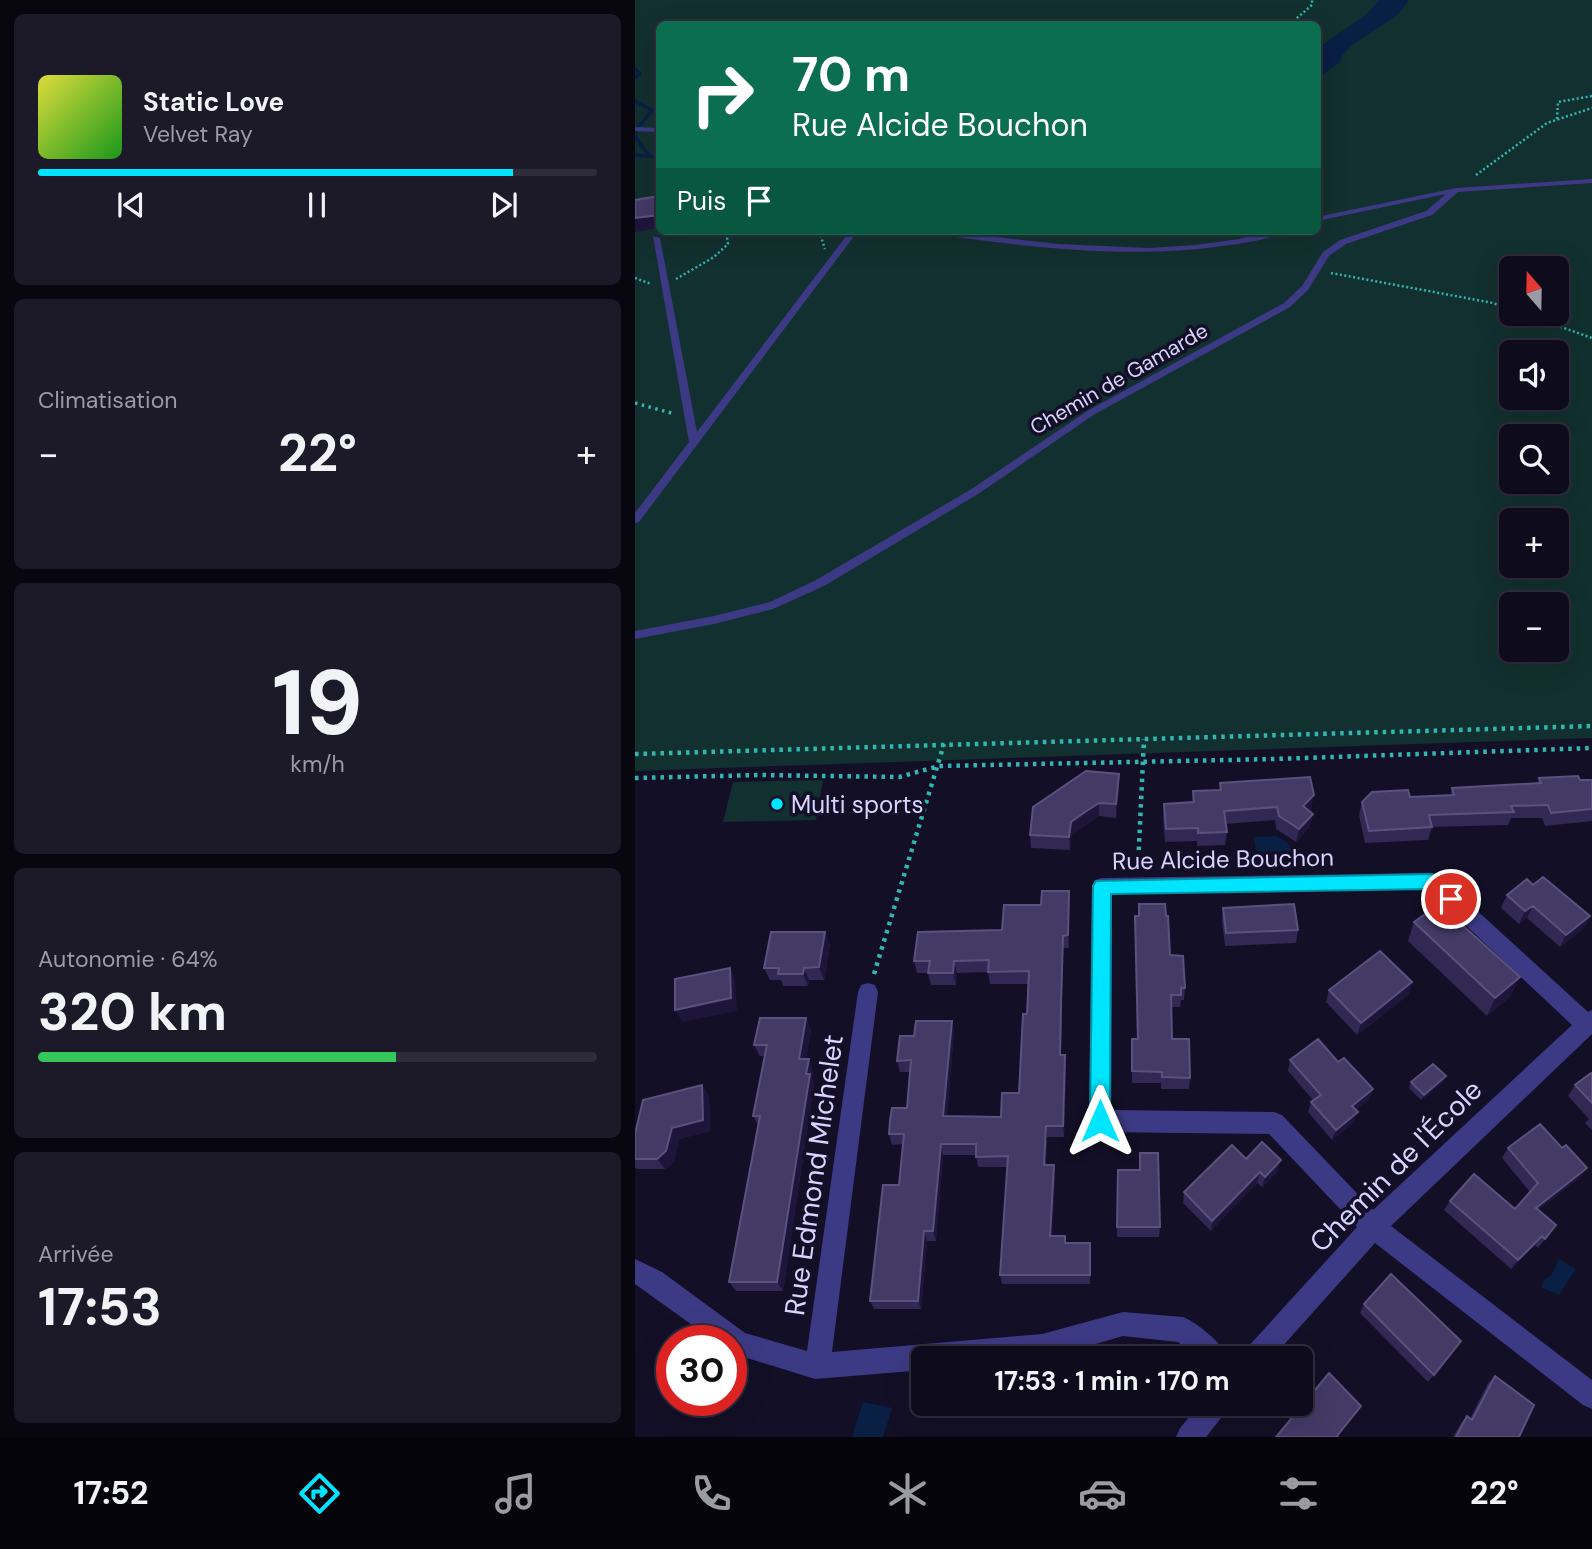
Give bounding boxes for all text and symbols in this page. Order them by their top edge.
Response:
text: 70 m [792,42,910,106]
icon: right [677,49,768,140]
text: Static Love [143,85,284,119]
text: Rue Alcide Bouchon [792,104,1088,146]
text: Velvet Ray [143,119,253,149]
icon: arrive [740,182,778,220]
text: Puis [677,184,726,218]
icon: previous [112,186,150,224]
icon: pause [298,186,336,224]
icon: next [485,186,523,224]
north arrow [1499,256,1569,326]
map controls [1499,256,1569,662]
street label: Chemin de Gamarde [1025,317,1213,441]
button: sound [1499,340,1569,410]
text: Climatisation [38,385,177,415]
text: 22° [278,419,357,487]
button: search [1499,424,1569,494]
text: − [38,429,59,479]
text: + [576,429,597,479]
button: + [1499,508,1569,578]
button: − [1499,592,1569,662]
text: 19 [272,644,363,762]
text: km/h [290,749,345,779]
place label: Multi sports [791,789,923,820]
marker: Multi sports [769,796,785,812]
street label: Rue Alcide Bouchon [1112,842,1334,876]
pin [1421,869,1481,929]
icon: arrive [1432,880,1470,918]
text: Autonomie · 64% [38,944,218,974]
text: 320 km [38,978,227,1046]
street label: Rue Edmond Michelet [776,1032,852,1318]
street label: Chemin de l'École [1302,1072,1490,1260]
position arrow [1063,1084,1137,1158]
text: Arrivée [38,1239,114,1269]
text: 17:53 [38,1273,162,1341]
speed limit sign: 30 [656,1325,747,1416]
text: 17:53 · 1 min · 170 m [995,1364,1229,1398]
icon: directions [295,1469,344,1518]
icon: music [491,1469,540,1518]
icon: phone [687,1469,736,1518]
icon: climate [883,1469,932,1518]
icon: car [1078,1469,1127,1518]
icon: filters [1274,1469,1323,1518]
text: 17:52 [73,1472,149,1514]
text: 22° [1470,1472,1519,1514]

